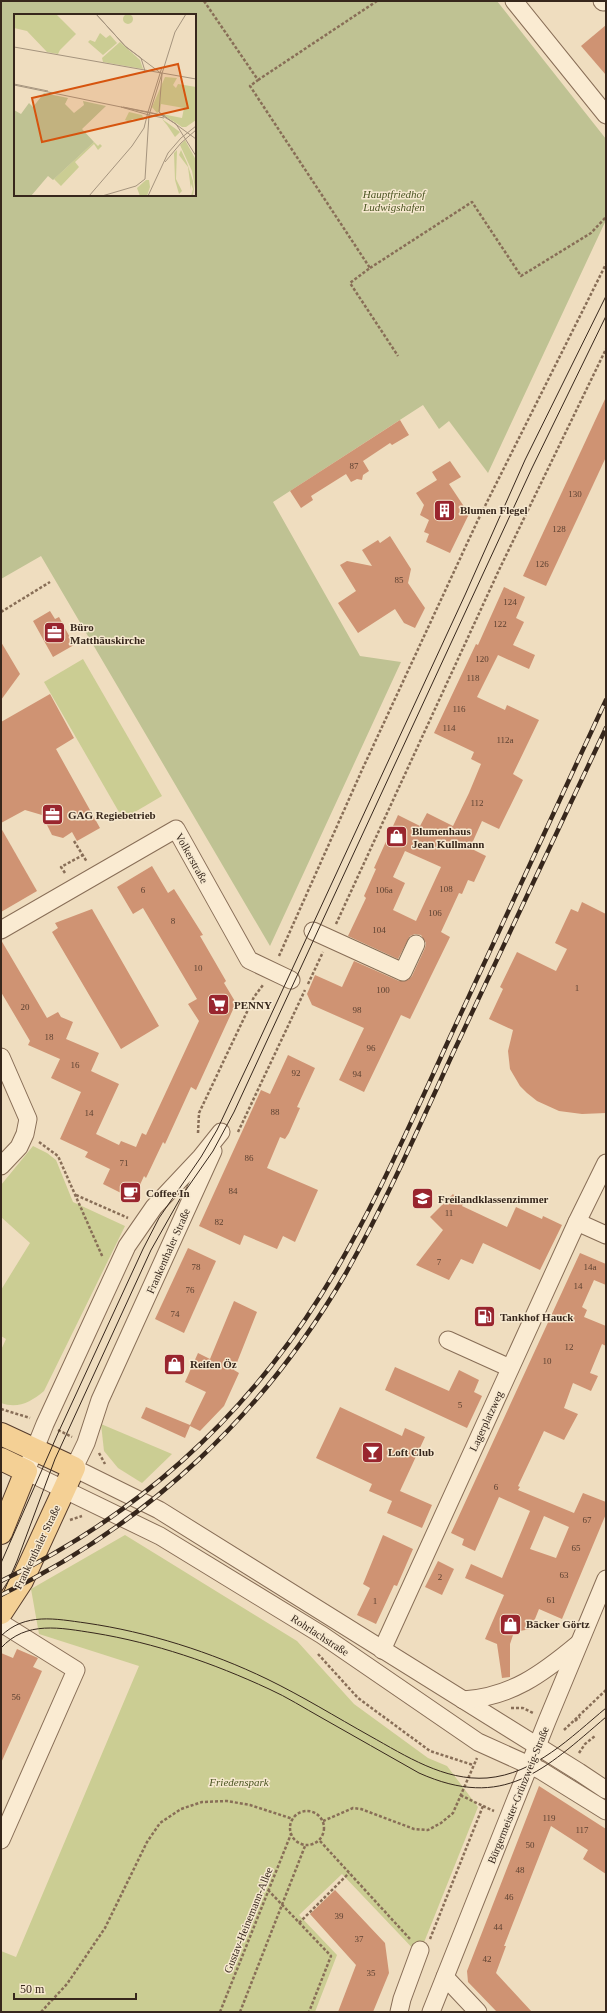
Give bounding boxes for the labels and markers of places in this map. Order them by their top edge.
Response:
building icon: Blumen Flegel [431,497,457,523]
place label: Blumen Flegel [460,504,528,516]
office icon: Büro Matthäuskirche [41,620,67,646]
place label: Büro Matthäuskirche [70,621,145,646]
office icon: GAG Regiebetrieb [39,802,65,828]
place label: GAG Regiebetrieb [68,809,156,821]
shop icon: Blumenhaus Jean Kullmann [384,824,410,850]
place label: Blumenhaus Jean Kullmann [412,825,484,850]
supermarket icon: PENNY [206,992,232,1018]
place label: PENNY [234,999,272,1011]
cafe icon: Coffee In [117,1180,143,1206]
school or university icon: Freilandklassenzimmer [410,1186,436,1212]
place label: Coffee In [146,1187,190,1199]
place label: Freilandklassenzimmer [438,1193,549,1205]
fuel station icon: Tankhof Hauck [471,1304,497,1330]
place label: Tankhof Hauck [500,1311,574,1323]
shop icon: Reifen Öz [162,1351,188,1377]
place label: Reifen Öz [190,1358,237,1370]
bar icon: Loft Club [359,1439,385,1465]
place label: Loft Club [388,1446,434,1458]
shop icon: Bäcker Görtz [497,1611,523,1637]
place label: Bäcker Görtz [526,1618,590,1630]

